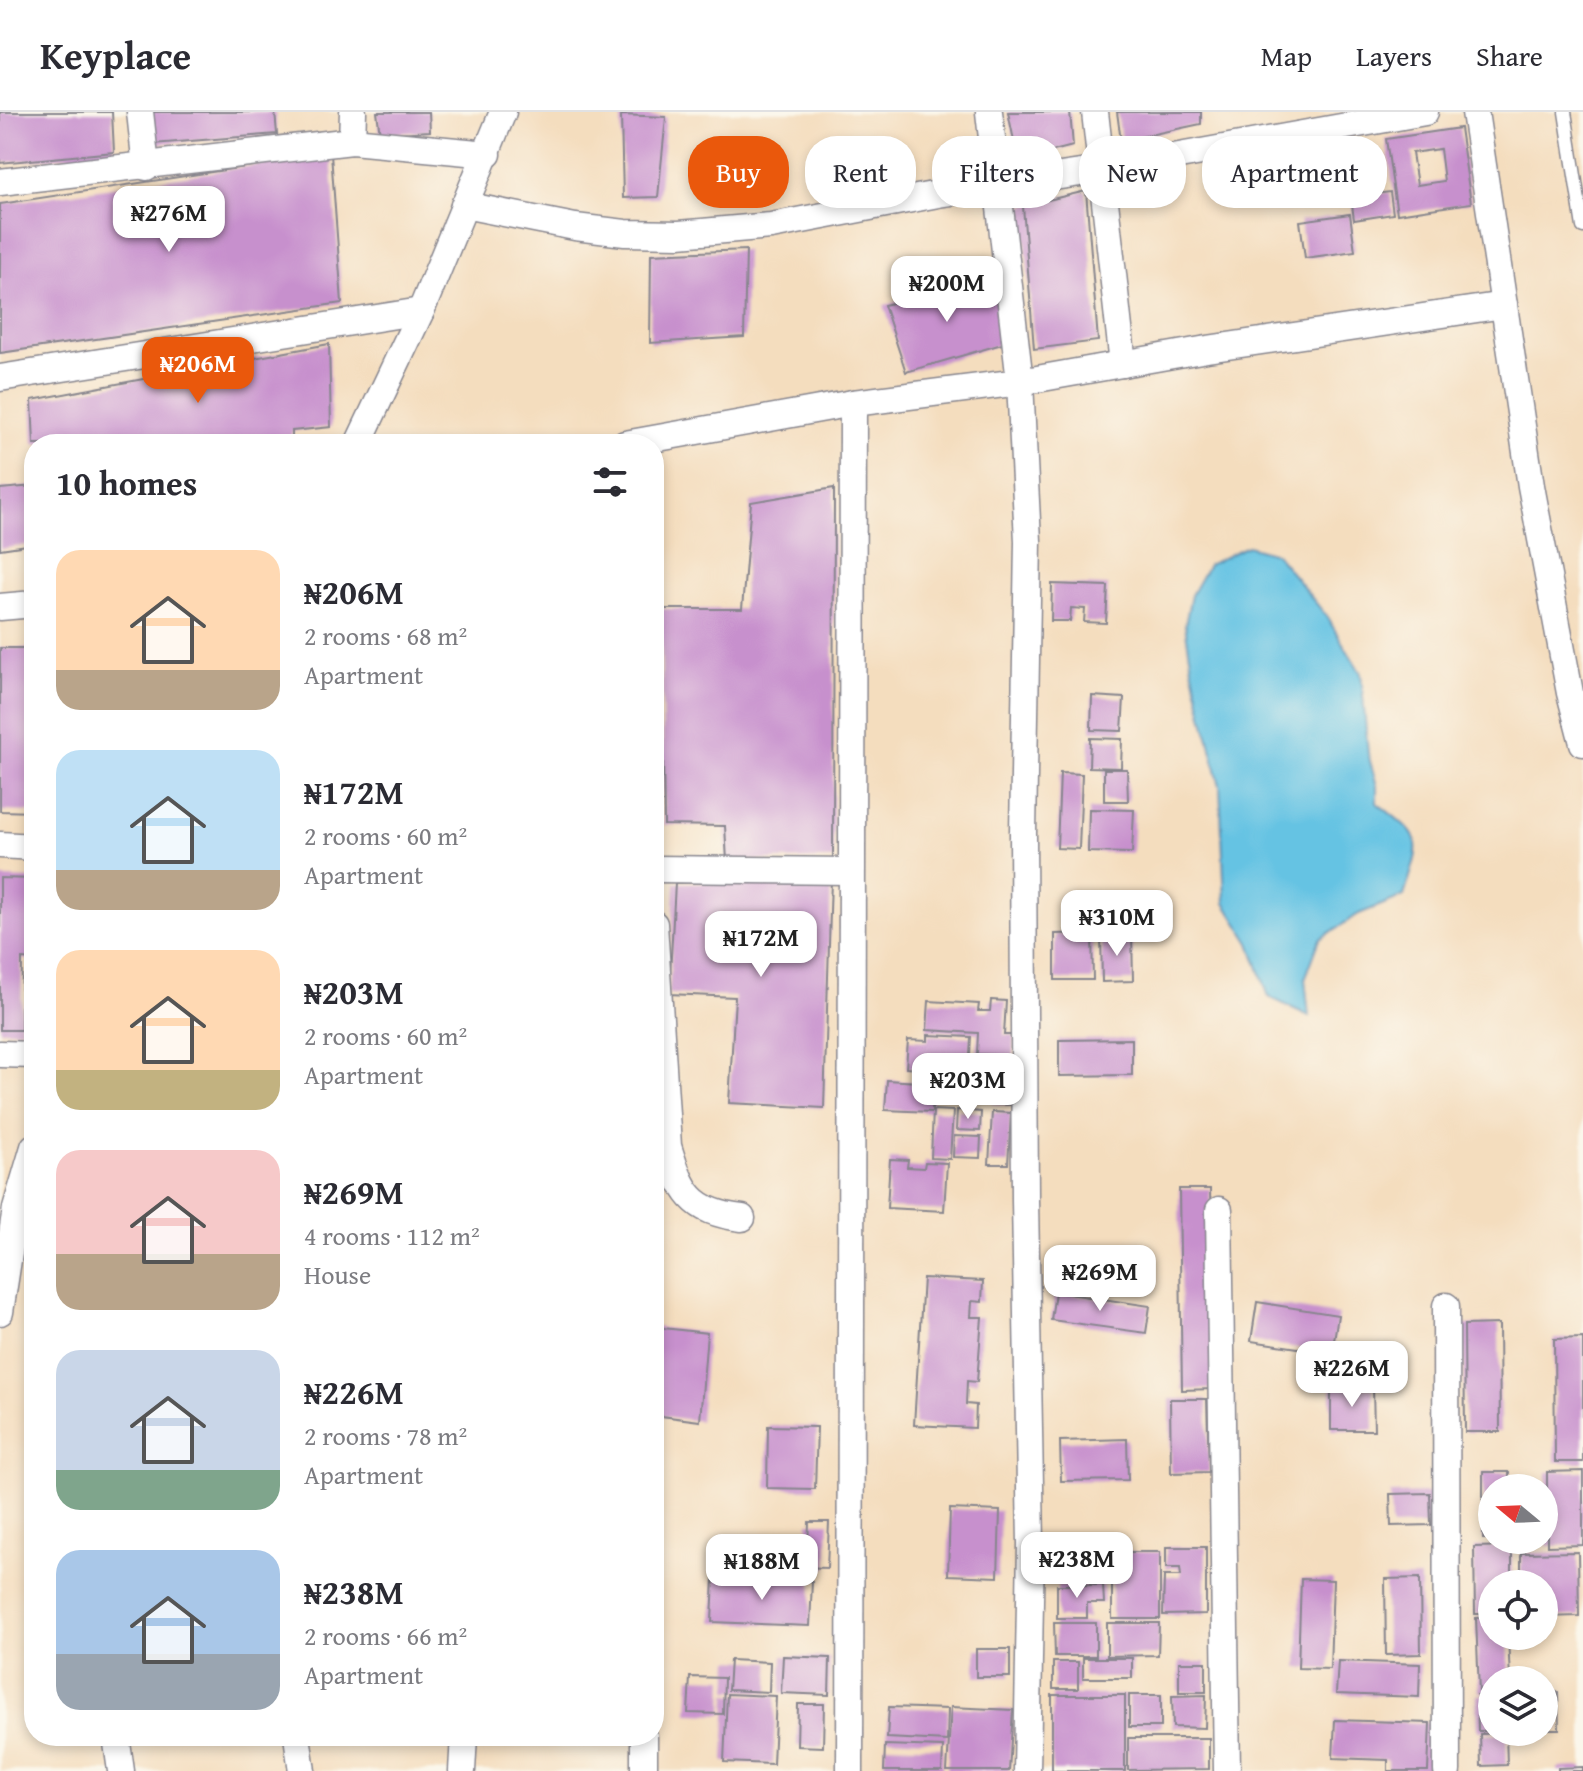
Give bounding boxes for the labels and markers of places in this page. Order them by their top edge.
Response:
pin: ₦276M [113,186,225,254]
pin: ₦200M [891,256,1003,324]
pin: ₦206M [142,337,254,405]
pin: ₦310M [1061,890,1173,958]
pin: ₦172M [705,911,817,979]
pin: ₦203M [912,1053,1024,1121]
pin: ₦269M [1044,1245,1156,1313]
pin: ₦226M [1296,1341,1408,1409]
pin: ₦238M [1021,1532,1133,1600]
pin: ₦188M [706,1534,818,1602]

